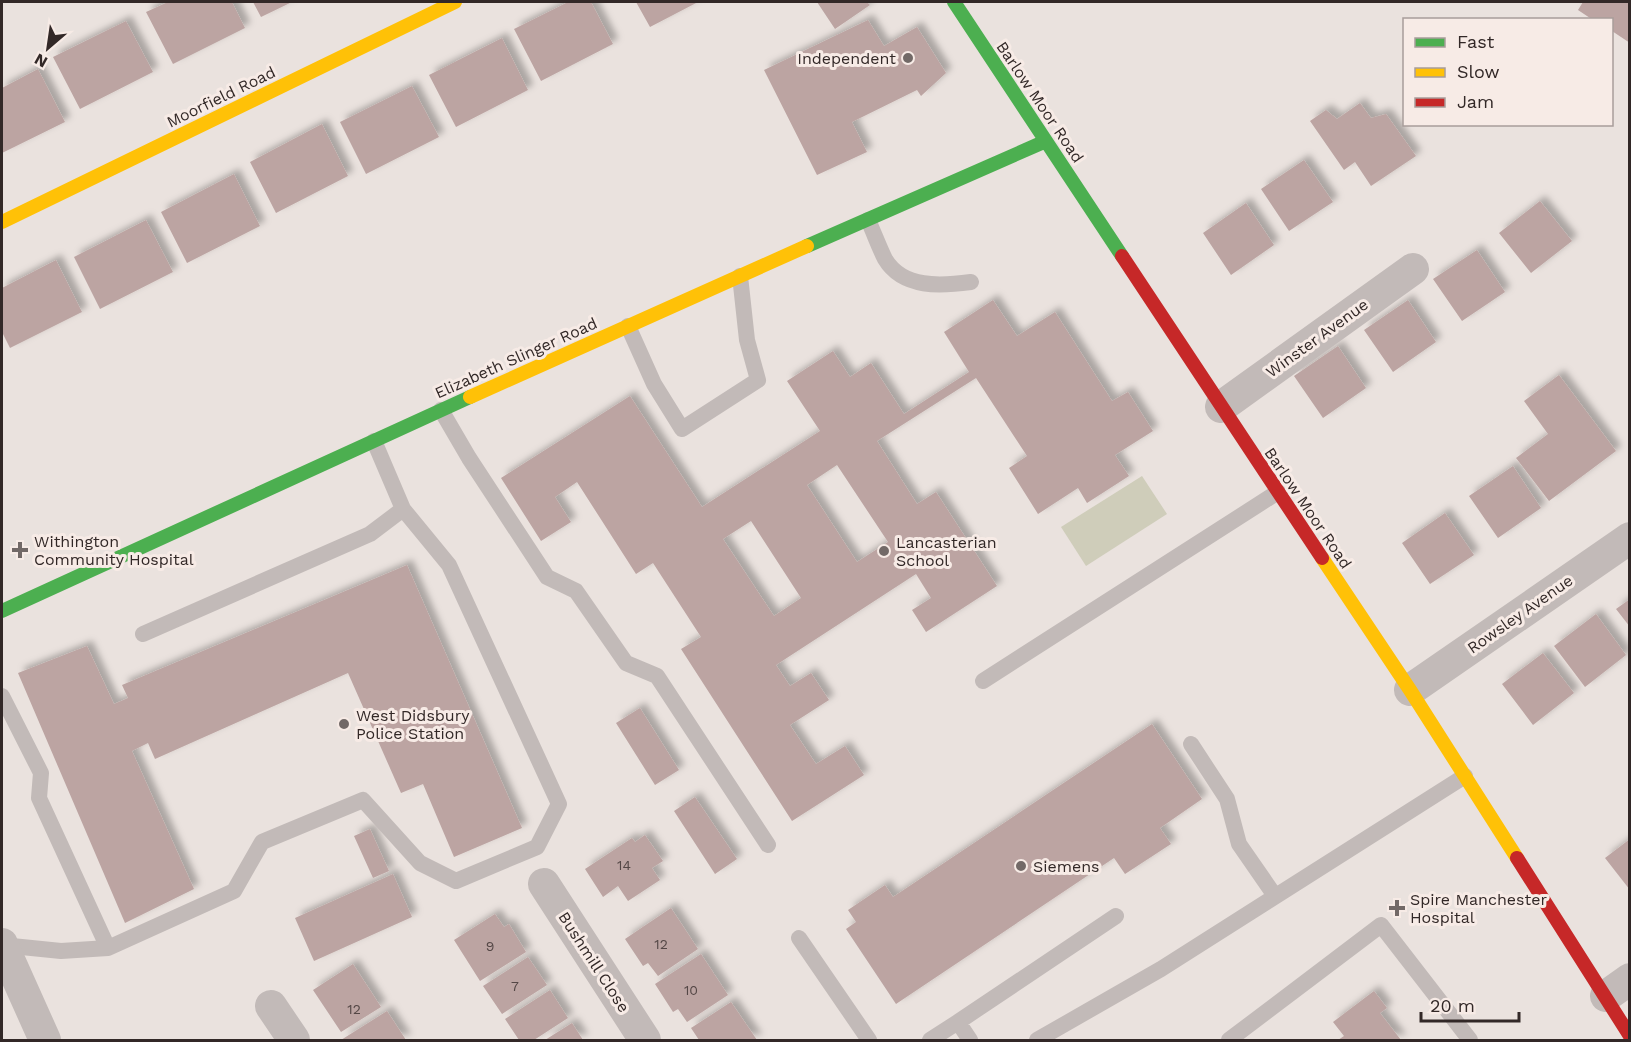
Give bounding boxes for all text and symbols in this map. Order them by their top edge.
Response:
north arrow [18,18,78,78]
legend [1403,18,1613,126]
text: Fast [1457,31,1495,52]
street label: Barlow Moor Road [992,38,1088,166]
text: N [31,49,51,72]
place label: Independent [797,49,896,68]
marker: Independent [901,51,915,65]
text: Slow [1457,61,1500,82]
street label: Moorfield Road [164,62,278,132]
text: Jam [1457,91,1494,112]
street label: Winster Avenue [1262,295,1372,381]
street label: Elizabeth Slinger Road [432,314,600,402]
street label: Barlow Moor Road [1260,444,1356,572]
place label: Withington Community Hospital [34,532,194,569]
place label: Lancasterian School [896,533,997,570]
marker: Withington Community Hospital [11,541,29,559]
marker: Lancasterian School [877,544,891,558]
street label: Rowsley Avenue [1464,571,1576,657]
place label: West Didsbury Police Station [356,706,470,743]
marker: West Didsbury Police Station [337,717,351,731]
house number: 14 [617,857,631,873]
place label: Siemens [1033,857,1099,876]
marker: Siemens [1014,859,1028,873]
place label: Spire Manchester Hospital [1410,890,1547,927]
marker: Spire Manchester Hospital [1388,899,1406,917]
street label: Bushmill Close [554,908,634,1016]
house number: 12 [654,936,668,952]
house number: 9 [486,938,494,954]
house number: 7 [511,978,519,994]
house number: 10 [684,982,698,998]
scale bar [1421,985,1518,1023]
text: 20 m [1430,995,1475,1016]
house number: 12 [347,1001,361,1017]

